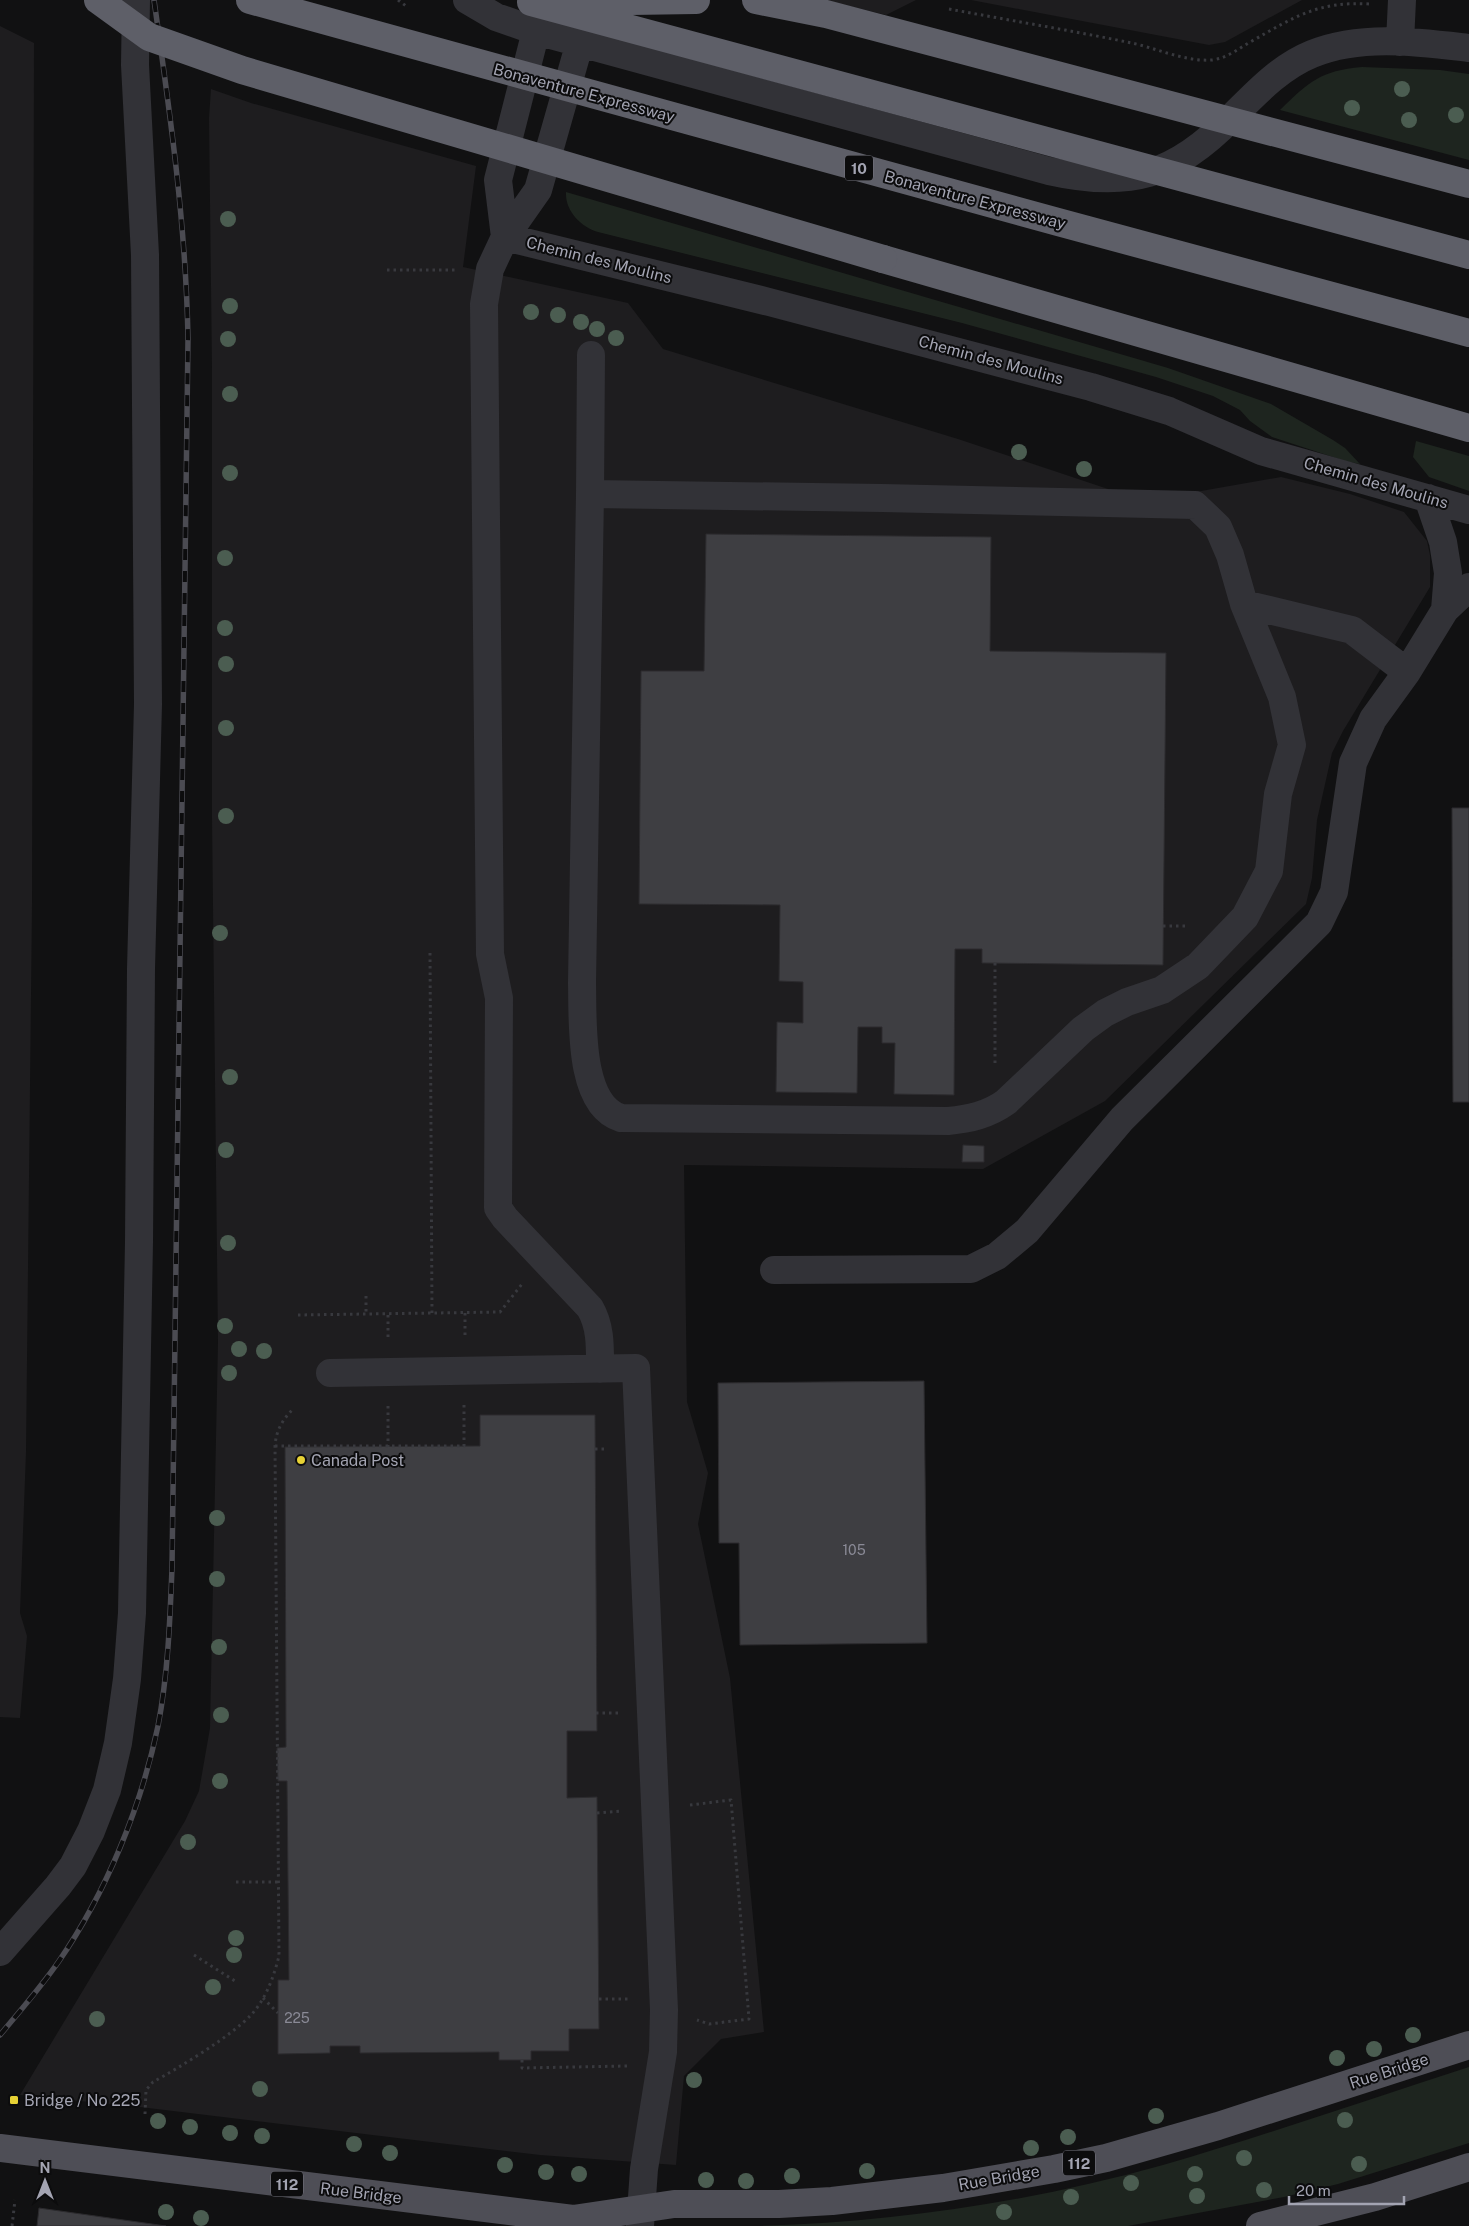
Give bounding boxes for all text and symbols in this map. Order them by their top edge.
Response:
street label: Bonaventure Expressway [491,60,677,126]
road number: 10 [845,156,873,180]
street label: Bonaventure Expressway [882,167,1068,233]
street label: Chemin des Moulins [524,233,674,287]
street label: Chemin des Moulins [917,332,1065,388]
street label: Chemin des Moulins [1302,453,1450,513]
place label: Canada Post [311,1451,404,1470]
marker: Canada Post [295,1454,307,1466]
house number: 105 [842,1542,866,1558]
house number: 225 [284,2010,310,2026]
street label: Rue Bridge [1347,2049,1431,2093]
place label: Bridge / No 225 [24,2091,141,2110]
marker: Bridge / No 225 [8,2094,20,2106]
road number: 112 [1063,2150,1095,2176]
north arrow [20,2156,70,2206]
text: N [40,2160,50,2176]
street label: Rue Bridge [957,2162,1041,2194]
road number: 112 [271,2172,303,2196]
scale bar [1289,2174,1404,2206]
street label: Rue Bridge [319,2179,403,2207]
text: 20 m [1296,2182,1331,2199]

